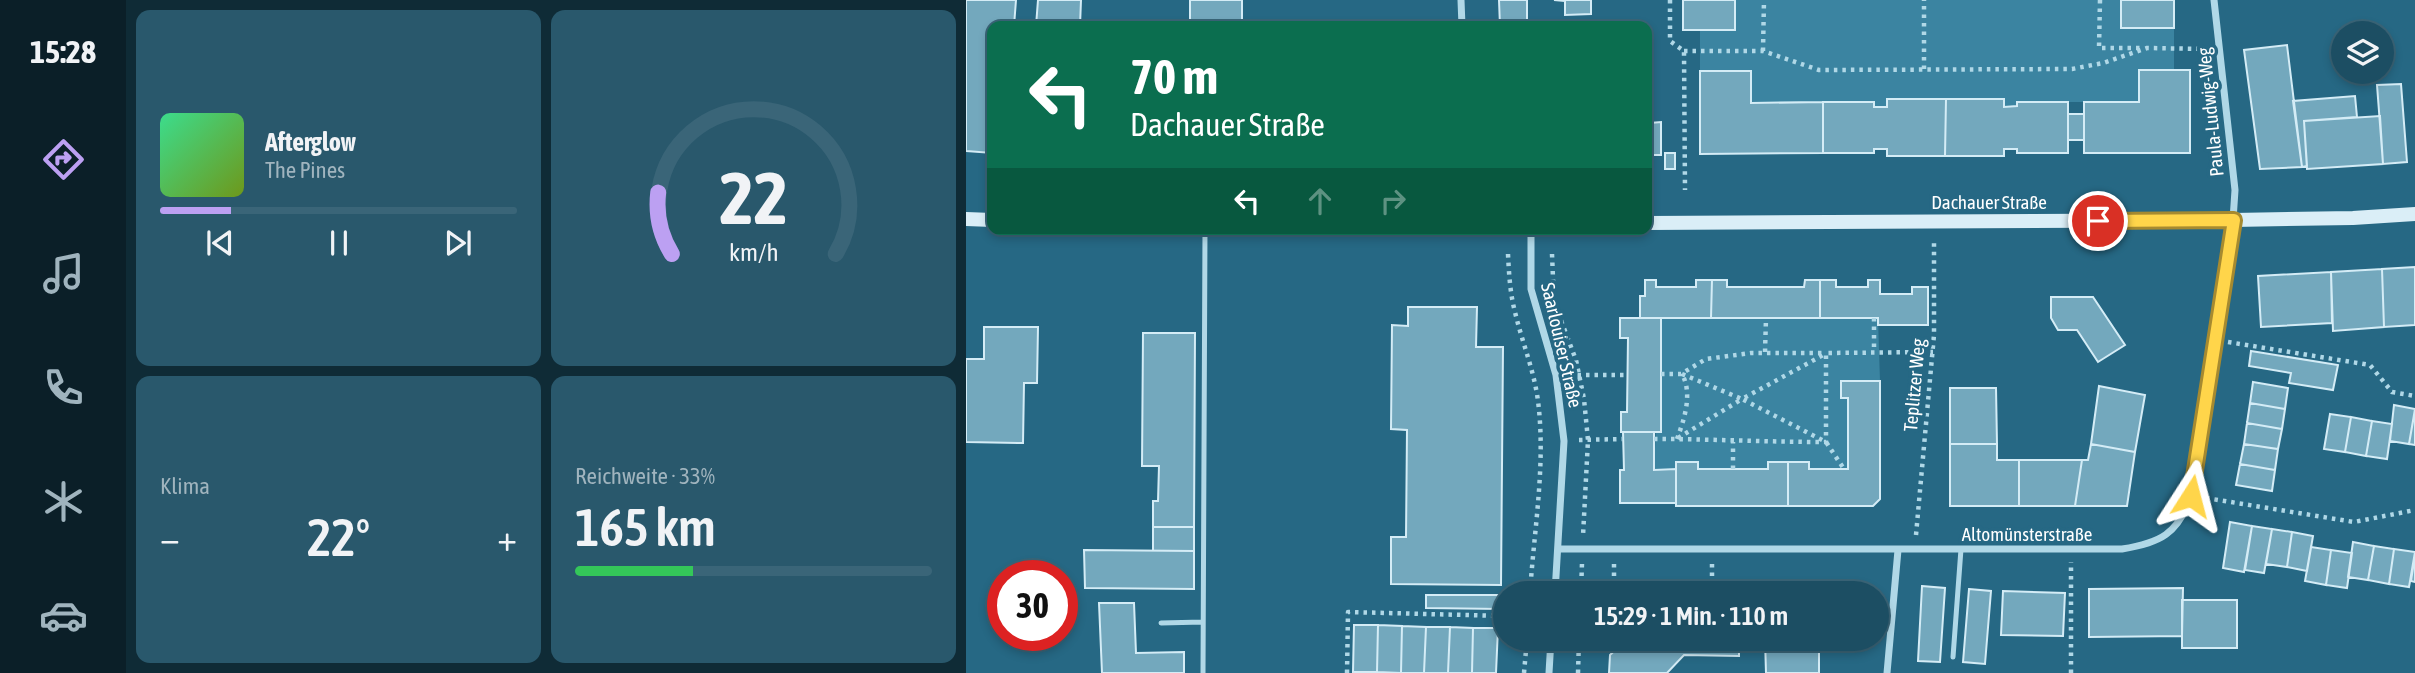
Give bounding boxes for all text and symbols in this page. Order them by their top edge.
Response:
map controls [2331,21,2394,84]
button: layers [2331,21,2394,84]
text: 15:28 [30,33,96,70]
street label: Paula-Ludwig-Weg [2192,46,2228,178]
text: 70 m [1130,48,1218,104]
icon: left [1015,49,1106,140]
text: Dachauer Straße [1130,106,1325,143]
text: Afterglow [265,127,356,157]
icon: directions [39,135,88,184]
text: 22 [719,156,788,239]
text: The Pines [265,157,345,183]
icon: left [1228,182,1266,220]
icon: ahead [1301,182,1339,220]
icon: right [1374,182,1412,220]
street label: Dachauer Straße [1931,191,2047,213]
pin [2068,191,2128,251]
icon: arrive [2079,202,2117,240]
icon: previous [201,224,239,262]
icon: pause [320,224,358,262]
icon: next [439,224,477,262]
text: km/h [729,238,778,266]
icon: music [39,249,88,298]
street label: Saarlouiser Straße [1537,281,1587,409]
street label: Teplitzer Weg [1899,337,1929,432]
icon: phone [39,363,88,412]
position arrow [2154,459,2228,533]
text: Reichweite · 33% [575,463,715,489]
text: Klima [160,473,210,499]
icon: climate [39,477,88,526]
text: 165 km [575,497,716,557]
text: 22° [307,507,370,567]
text: − [160,516,180,559]
text: + [497,516,517,559]
street label: Altomünsterstraße [1962,523,2092,545]
speed limit sign: 30 [987,560,1078,651]
icon: car [39,591,88,640]
text: 15:29 · 1 Min. · 110 m [1594,601,1788,631]

